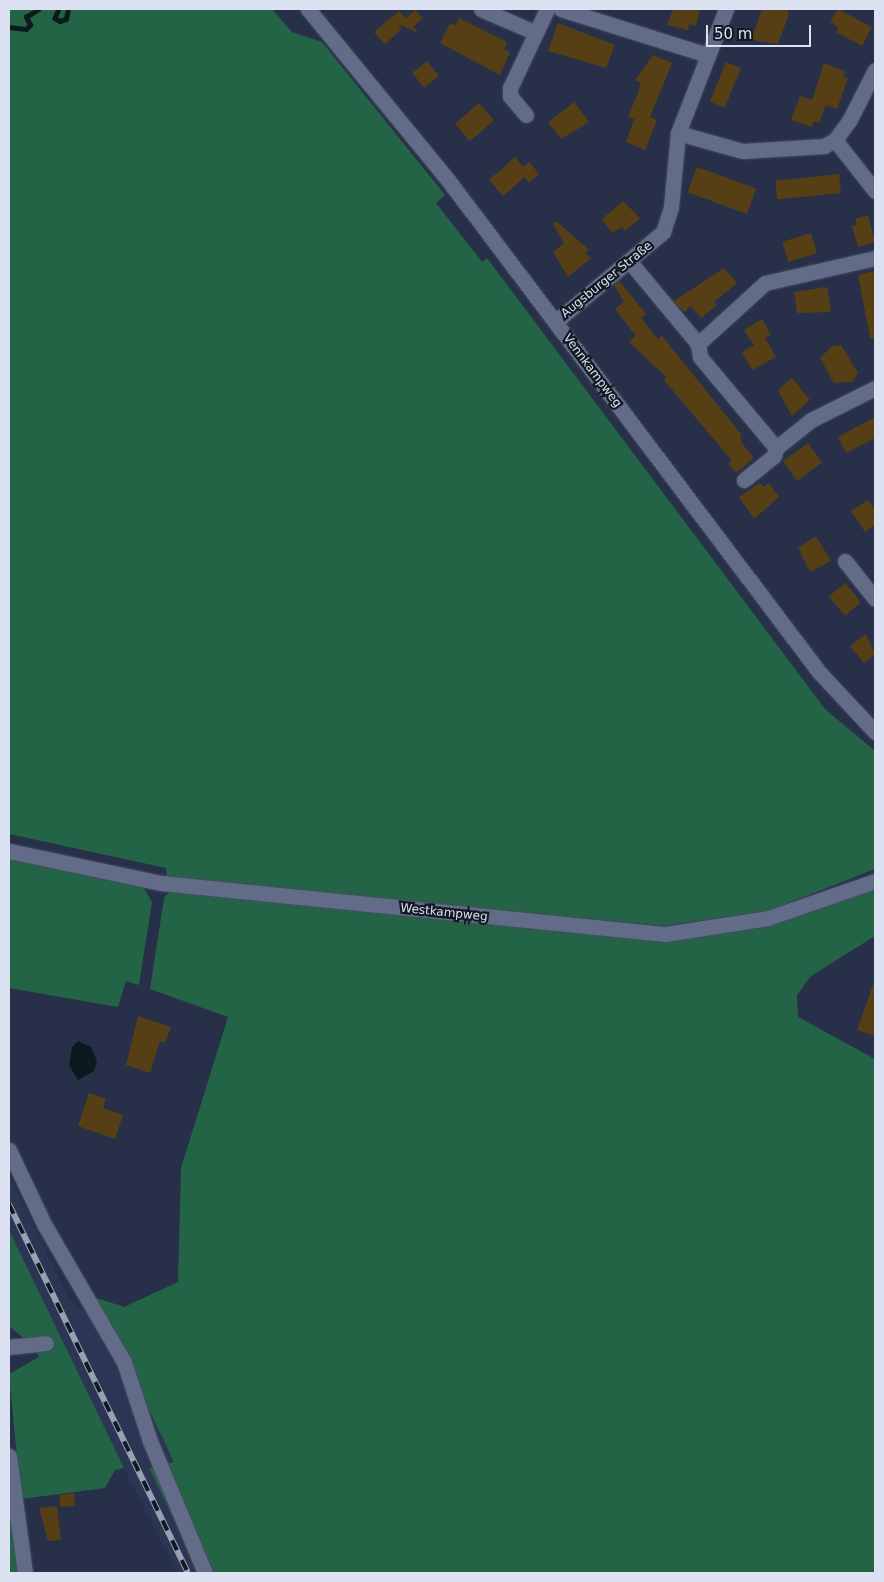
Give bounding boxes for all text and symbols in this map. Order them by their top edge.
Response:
scale bar [709,15,814,47]
text: 50 m [714,25,752,43]
street label: Augsburger Straße [559,239,655,321]
street label: Vennkampweg [560,331,624,411]
street label: Westkampweg [400,901,488,925]

